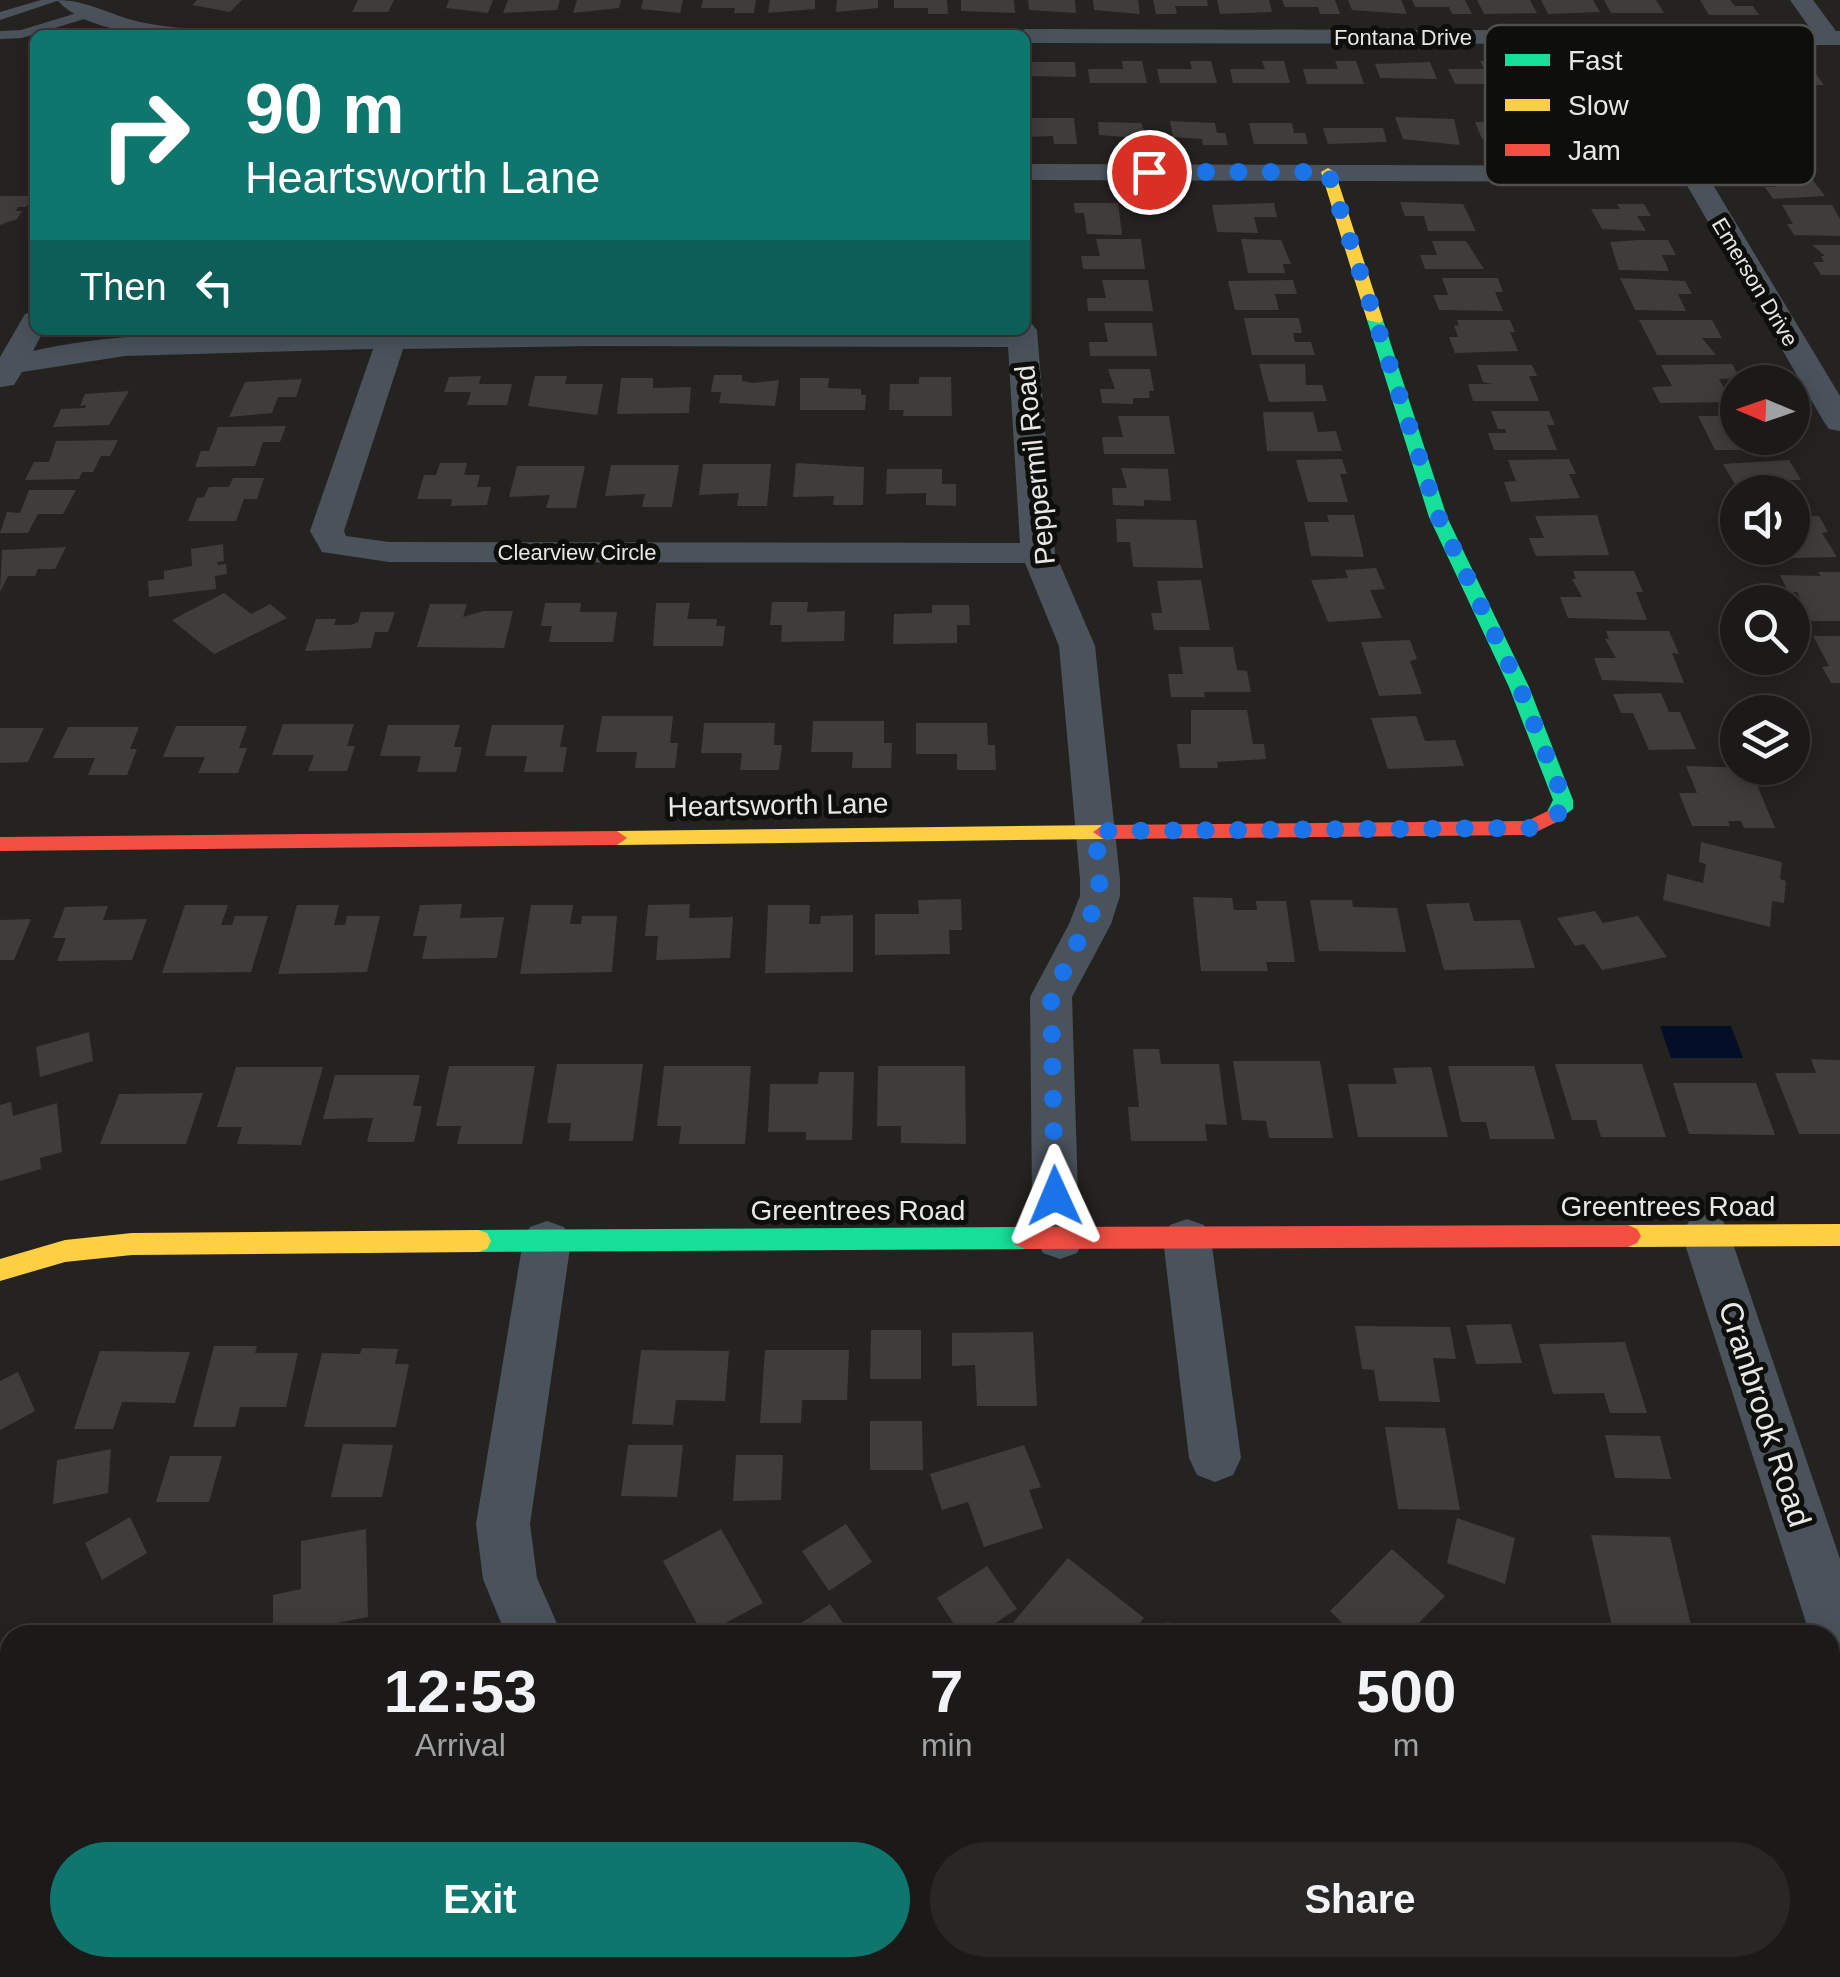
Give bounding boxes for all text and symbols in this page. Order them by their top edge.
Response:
street label: Fontana Drive [1334,25,1472,50]
legend [1485,25,1815,185]
text: Fast [1568,45,1623,76]
icon: right [80,70,210,200]
text: 90 m [245,70,405,148]
text: Slow [1568,90,1629,121]
pin [1107,130,1192,215]
text: Jam [1568,135,1621,166]
icon: arrive [1122,145,1177,200]
text: Heartsworth Lane [245,152,600,203]
street label: Emerson Drive [1707,213,1803,351]
icon: left [187,260,242,315]
text: Then [80,266,167,308]
street label: Peppermil Road [1009,364,1061,566]
north arrow [1720,365,1810,455]
map controls [1720,365,1810,785]
button: sound [1720,475,1810,565]
street label: Clearview Circle [498,540,656,565]
button: search [1720,585,1810,675]
button: layers [1720,695,1810,785]
street label: Heartsworth Lane [667,788,889,822]
position arrow [1003,1144,1107,1248]
street label: Greentrees Road [1561,1191,1775,1222]
street label: Greentrees Road [751,1195,965,1226]
street label: Cranbrook Road [1712,1297,1818,1531]
text: 12:53 [384,1658,537,1725]
text: 7 [930,1658,963,1725]
text: 500 [1356,1658,1456,1725]
text: Arrival [415,1727,506,1763]
text: min [921,1727,972,1763]
text: m [1393,1727,1420,1763]
button: Exit [50,1842,910,1957]
button: Share [930,1842,1790,1957]

